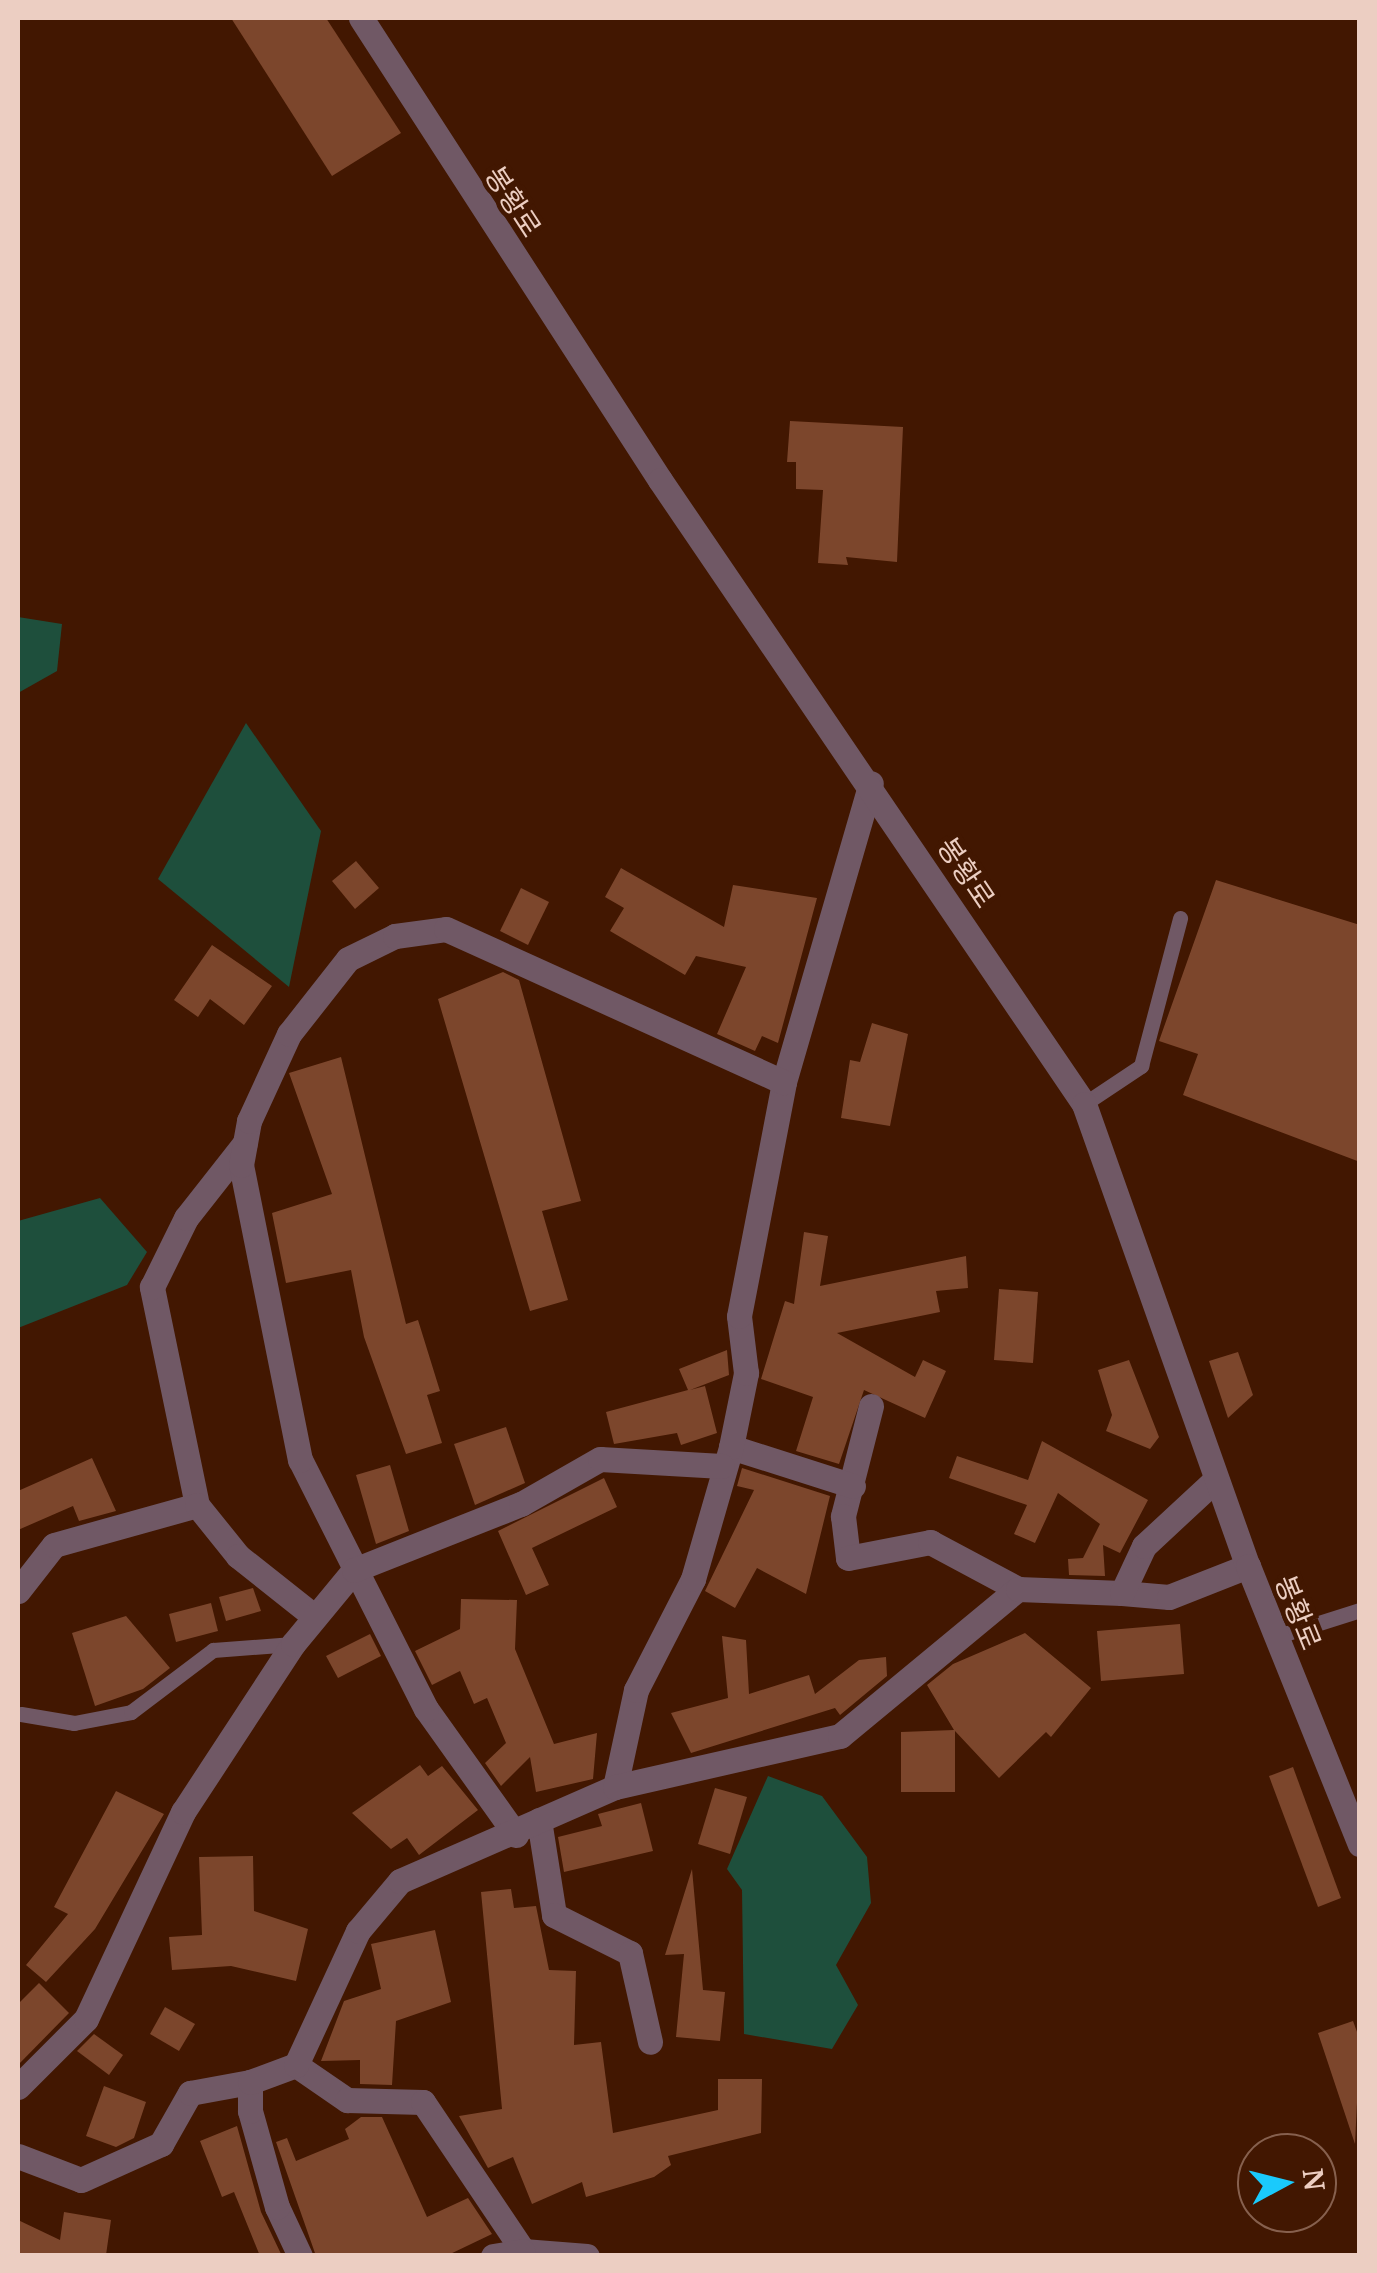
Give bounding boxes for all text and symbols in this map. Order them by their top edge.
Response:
street label: 봉황로 [479,159,549,243]
street label: 봉황로 [931,831,1003,913]
street label: 봉황로 [1269,1570,1329,1654]
north arrow [1237,2133,1337,2233]
text: N [1295,2166,1335,2193]

